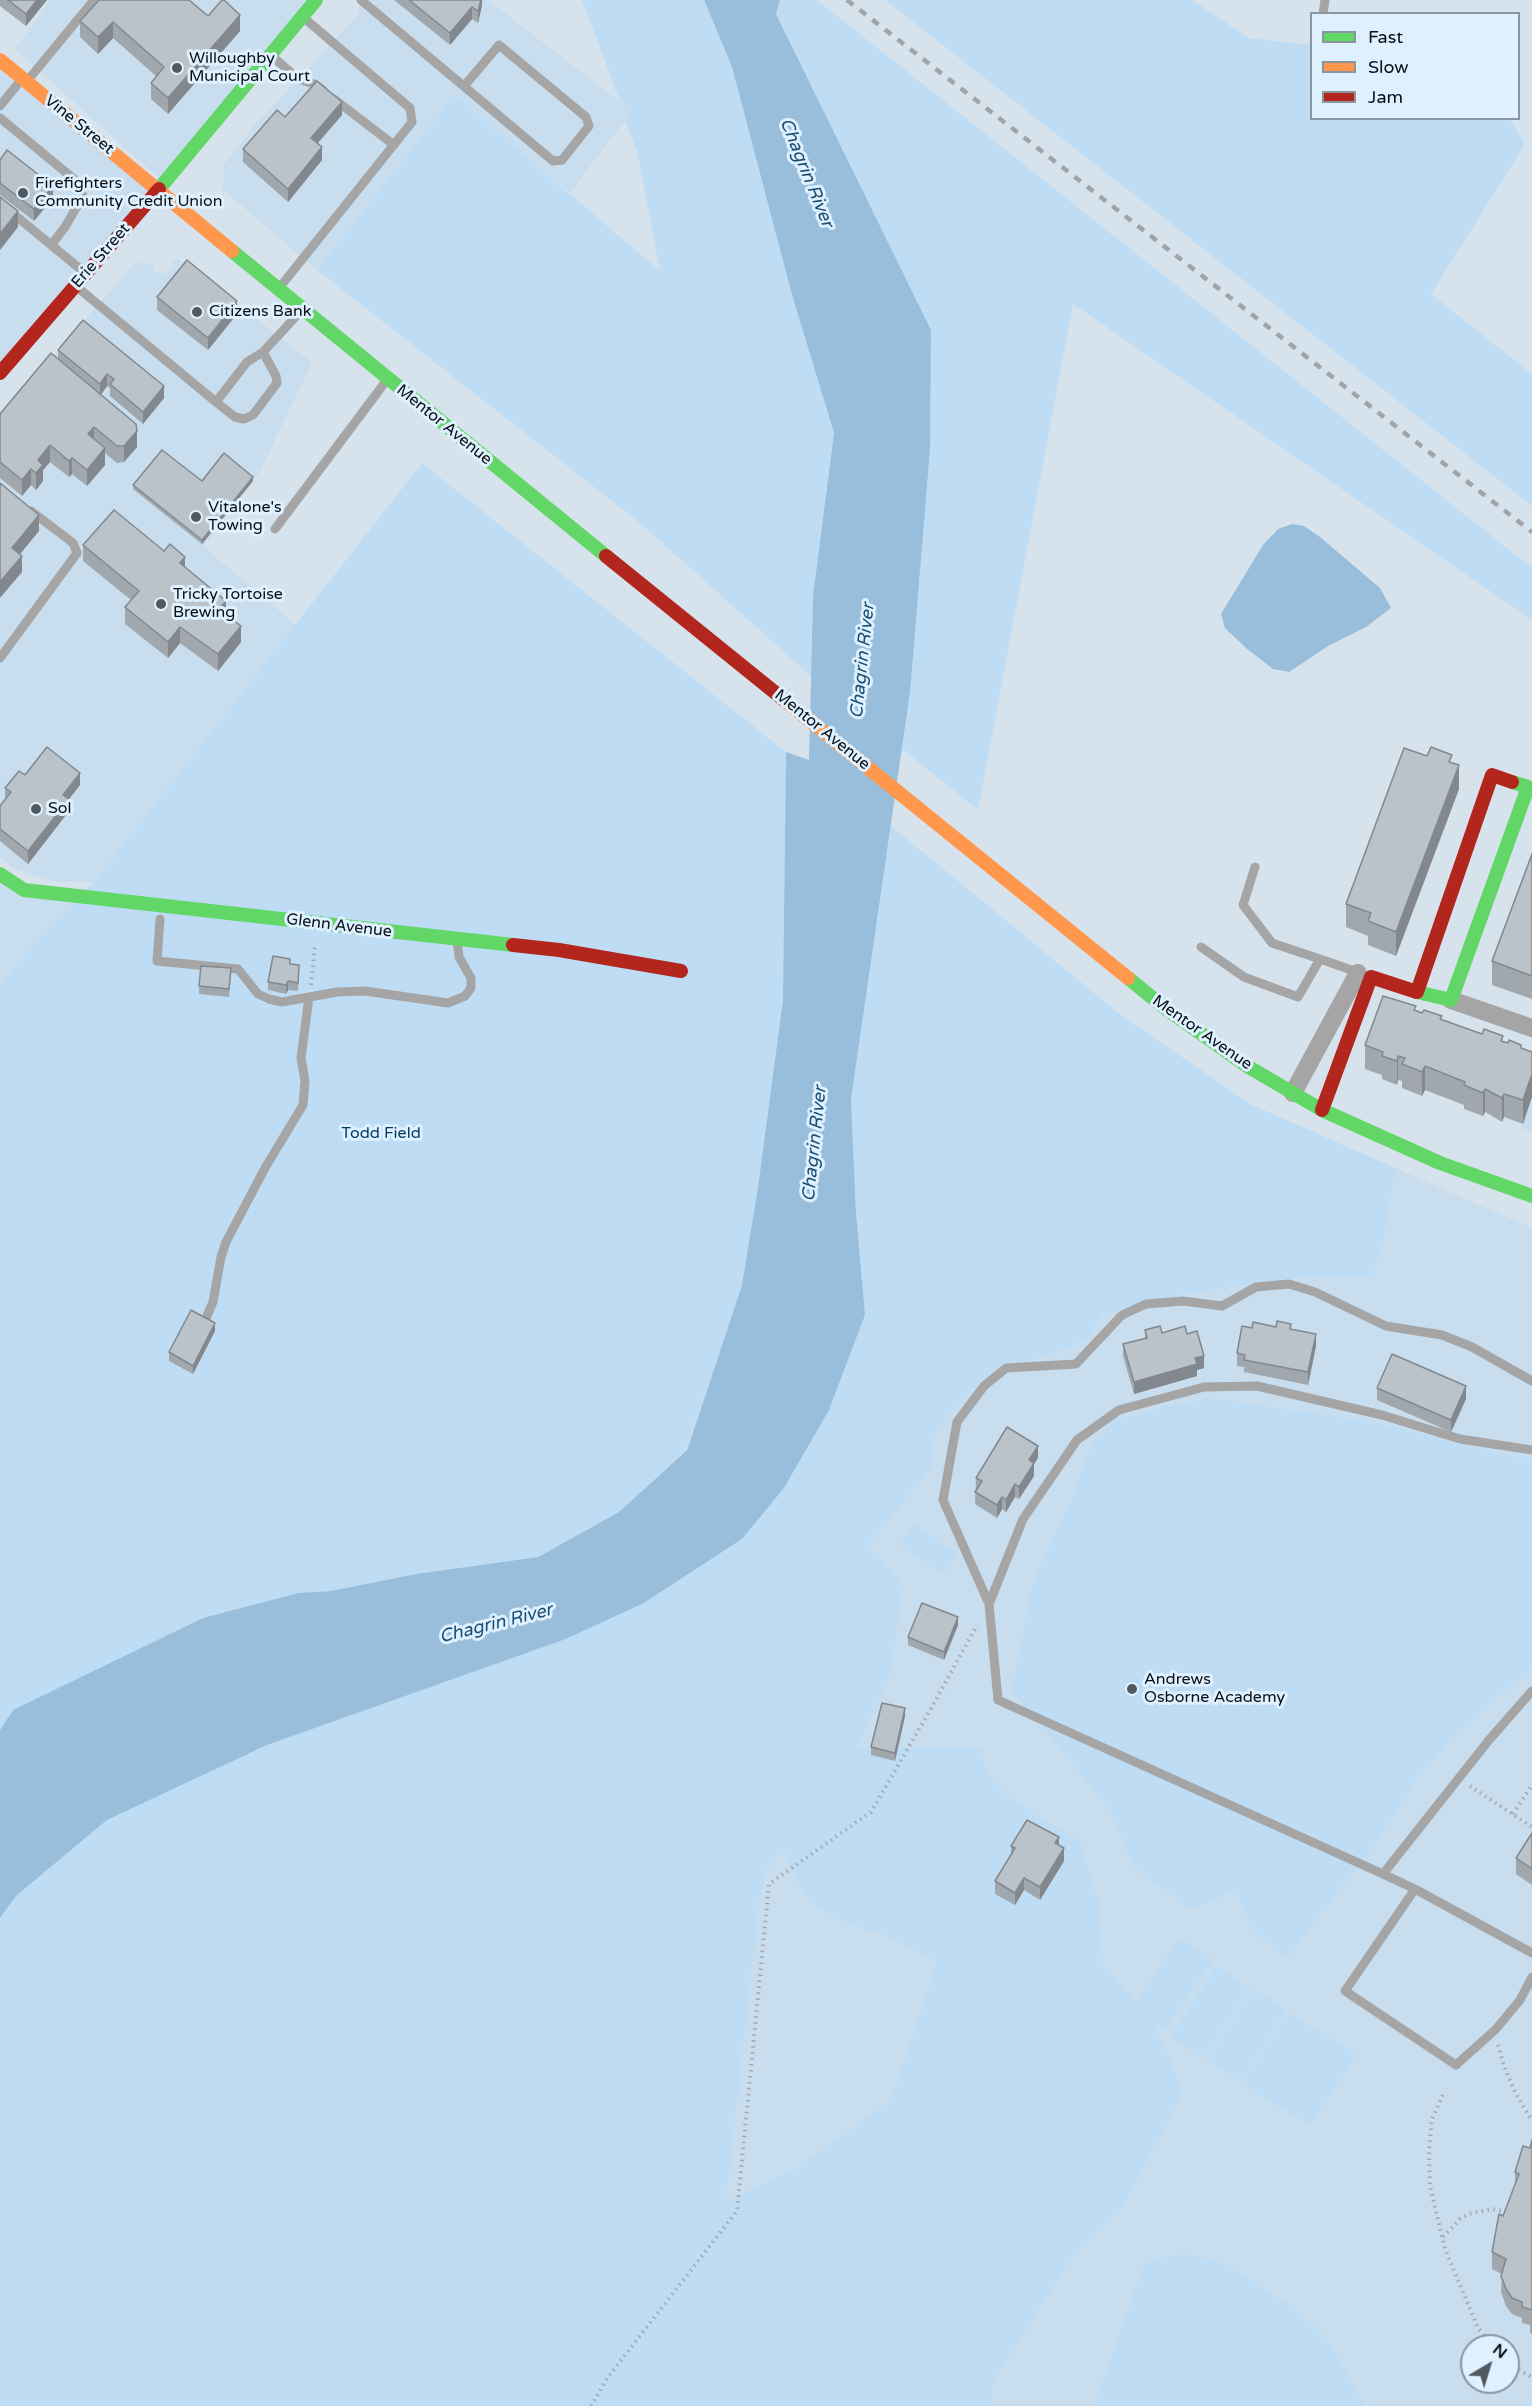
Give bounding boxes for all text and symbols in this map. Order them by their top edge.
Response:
legend [1310,12,1520,120]
text: Fast [1368,26,1403,48]
place label: Willoughby Municipal Court [189,49,310,87]
text: Slow [1368,56,1409,78]
marker: Willoughby Municipal Court [170,61,184,75]
text: Jam [1368,86,1403,108]
street label: Vine Street [40,91,118,159]
water label: Chagrin River [774,115,838,231]
place label: Firefighters Community Credit Union [35,174,223,212]
marker: Firefighters Community Credit Union [16,186,30,200]
street label: Erie Street [68,220,134,292]
place label: Citizens Bank [209,302,311,322]
marker: Citizens Bank [190,305,204,319]
street label: Mentor Avenue [392,381,496,469]
place label: Vitalone's Towing [208,498,282,536]
marker: Vitalone's Towing [189,510,203,524]
place label: Tricky Tortoise Brewing [173,585,283,623]
marker: Tricky Tortoise Brewing [154,597,168,611]
water label: Chagrin River [846,602,880,720]
street label: Mentor Avenue [770,686,874,774]
place label: Sol [48,799,72,819]
marker: Sol [29,802,43,816]
street label: Glenn Avenue [285,910,393,942]
street label: Mentor Avenue [1149,992,1255,1074]
water label: Chagrin River [798,1085,832,1203]
park label: Todd Field [341,1124,421,1144]
water label: Chagrin River [437,1600,555,1648]
place label: Andrews Osborne Academy [1144,1670,1285,1708]
marker: Andrews Osborne Academy [1125,1682,1139,1696]
north arrow [1460,2334,1520,2394]
text: N [1489,2340,1511,2363]

